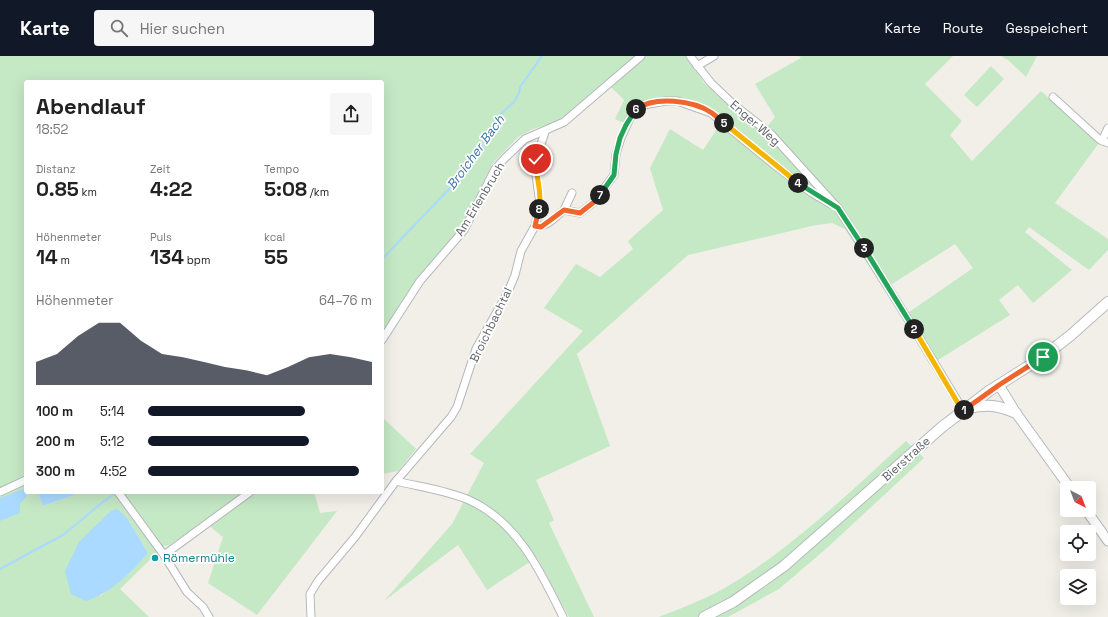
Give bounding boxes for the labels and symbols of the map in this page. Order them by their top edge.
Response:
street label: Enger Weg [727,97,783,149]
pin: 6 [626,99,646,119]
water label: Broicher Bach [443,111,509,193]
pin: 5 [714,113,734,133]
pin [519,142,553,176]
street label: Am Erlenbruch [452,159,508,239]
pin: 4 [788,173,808,193]
pin: 7 [590,185,610,205]
pin: 8 [529,199,549,219]
pin: 3 [854,238,874,258]
street label: Broichbachtal [466,285,516,365]
pin: 2 [904,319,924,339]
pin [1026,340,1060,374]
pin: 1 [954,400,974,420]
street label: Bierstraße [878,433,934,485]
north arrow [1060,481,1096,517]
place label: Römermühle [163,550,235,566]
marker: Römermühle [150,553,160,563]

